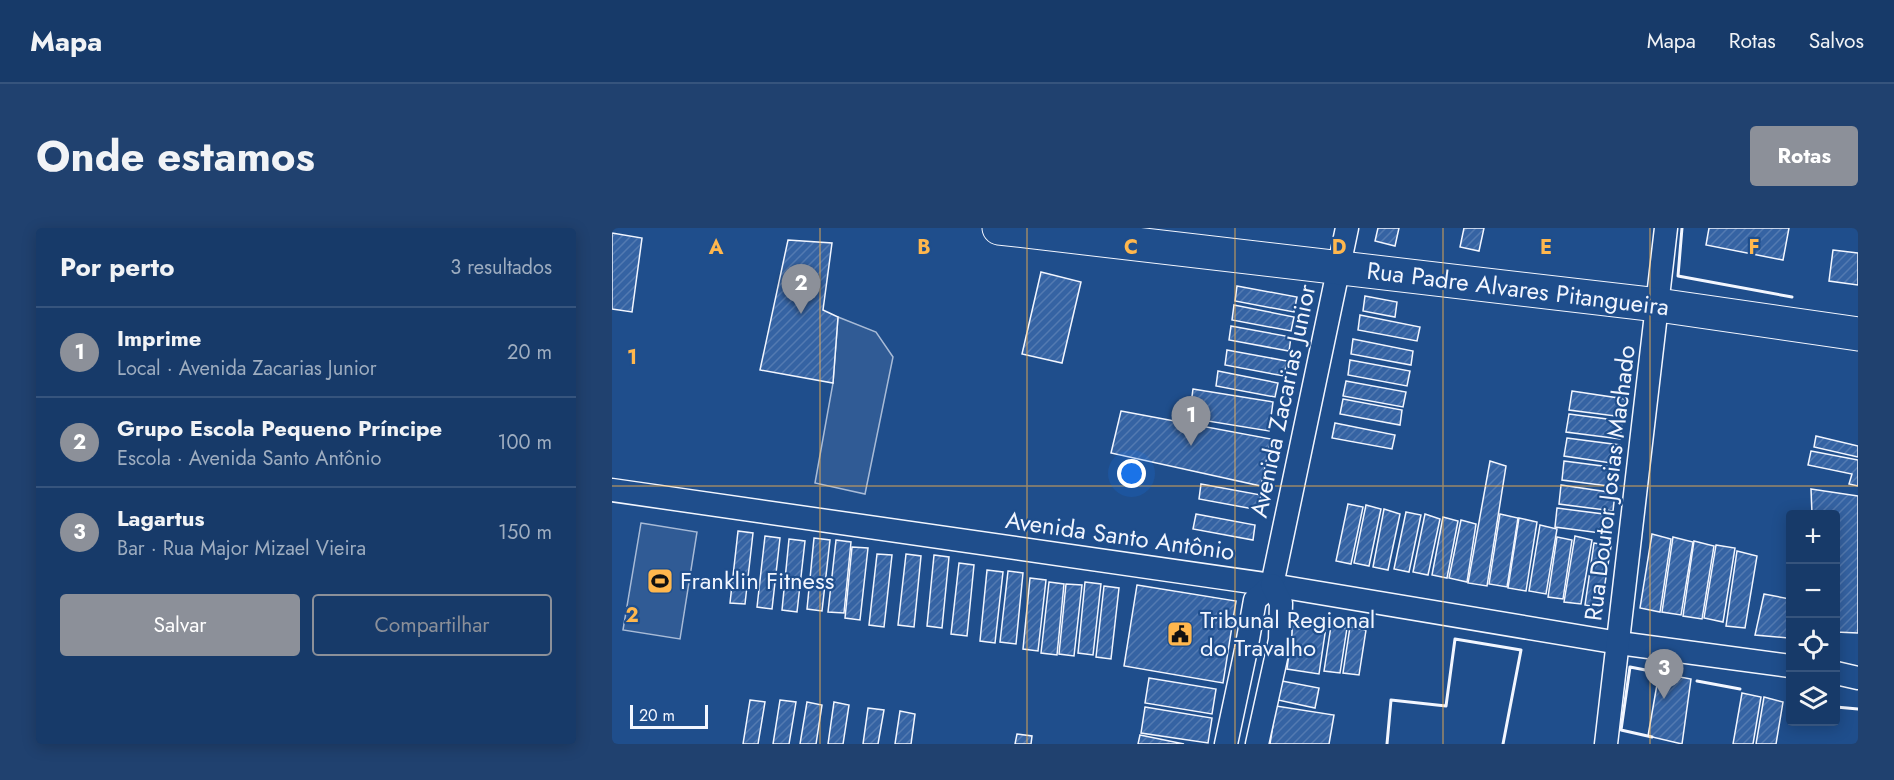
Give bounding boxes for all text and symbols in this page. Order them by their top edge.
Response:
text: Mapa [30,21,102,62]
text: Mapa [1647,26,1696,56]
text: Rotas [1729,26,1776,56]
text: Salvos [1809,26,1864,56]
text: Onde estamos [36,126,315,187]
button: Rotas [1750,126,1858,186]
text: A [708,233,724,262]
text: B [917,233,931,262]
text: C [1124,233,1138,262]
text: D [1332,233,1346,262]
text: E [1540,233,1552,262]
text: F [1748,233,1760,262]
text: Por perto [60,248,174,286]
text: 3 resultados [450,253,552,282]
street label: Rua Padre Alvares Pitangueira [1365,253,1671,324]
pin: 2 [782,264,820,314]
street label: Avenida Zacarias Junior [1241,280,1324,521]
text: Imprime [117,322,201,354]
text: 1 [74,338,85,367]
text: 20 m [507,338,552,367]
text: 1 [627,343,637,372]
street label: Rua Doutor Josias Machado [1575,343,1644,623]
text: Local · Avenida Zacarias Junior [117,354,377,383]
pin: 1 [1172,396,1210,446]
text: Grupo Escola Pequeno Príncipe [117,412,442,444]
text: 2 [73,428,86,457]
text: 100 m [497,428,552,457]
text: Escola · Avenida Santo Antônio [117,444,381,473]
your location [1117,459,1146,488]
text: Lagartus [117,502,204,534]
street label: Avenida Santo Antônio [1003,502,1237,569]
map controls [1786,510,1840,726]
button: + [1786,510,1840,564]
text: 3 [73,518,86,547]
text: 150 m [498,518,552,547]
text: Bar · Rua Major Mizael Vieira [117,534,366,563]
place label: Franklin Fitness [680,563,834,598]
button: − [1786,564,1840,618]
sports icon: Franklin Fitness [645,566,675,596]
button: Salvar [60,594,300,656]
button: Compartilhar [312,594,552,656]
text: 2 [625,601,639,630]
place label: Tribunal Regional do Travalho [1200,602,1375,665]
button: locate [1786,618,1840,672]
public building icon: Tribunal Regional do Travalho [1165,619,1195,649]
pin: 3 [1644,650,1684,699]
button: layers [1786,672,1840,726]
scale bar [630,702,708,730]
text: 20 m [639,704,675,727]

